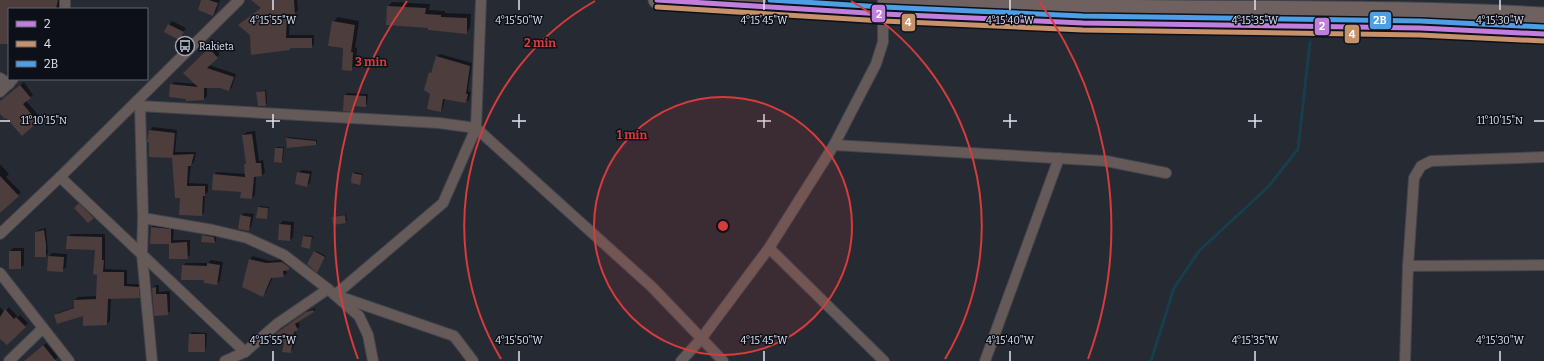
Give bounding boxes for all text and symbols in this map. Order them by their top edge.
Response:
line badge: 2 [871,4,886,23]
legend [8,8,148,80]
text: 2 [876,8,882,21]
line badge: 2B [1369,11,1392,30]
line badge: 4 [901,13,916,32]
text: 2B [1373,14,1387,27]
text: 4°15'55"W [250,15,297,27]
text: 4°15'50"W [495,15,543,27]
text: 4°15'45"W [741,15,788,27]
text: 4°15'40"W [986,15,1035,27]
text: 4°15'35"W [1232,15,1279,27]
text: 4°15'30"W [1476,15,1525,27]
text: 4 [905,16,912,29]
text: 2 [44,17,51,31]
line badge: 2 [1314,17,1330,36]
text: 2 [1319,20,1325,33]
line badge: 4 [1344,24,1360,44]
text: 4 [1349,28,1356,41]
bus stop icon: Rakieta [174,35,196,57]
text: 2 min [524,36,556,50]
text: 4 [44,37,51,51]
place label: Rakieta [199,41,234,53]
text: 3 min [355,55,387,69]
text: 2B [44,57,58,71]
text: 11°10'15"N [21,115,67,127]
text: 11°10'15"N [1477,115,1523,127]
text: 1 min [617,128,647,142]
centre of rings [716,219,730,233]
text: 4°15'55"W [250,335,297,347]
text: 4°15'50"W [495,335,543,347]
text: 4°15'45"W [741,335,788,347]
text: 4°15'40"W [986,335,1035,347]
text: 4°15'35"W [1232,335,1279,347]
text: 4°15'30"W [1476,335,1525,347]

